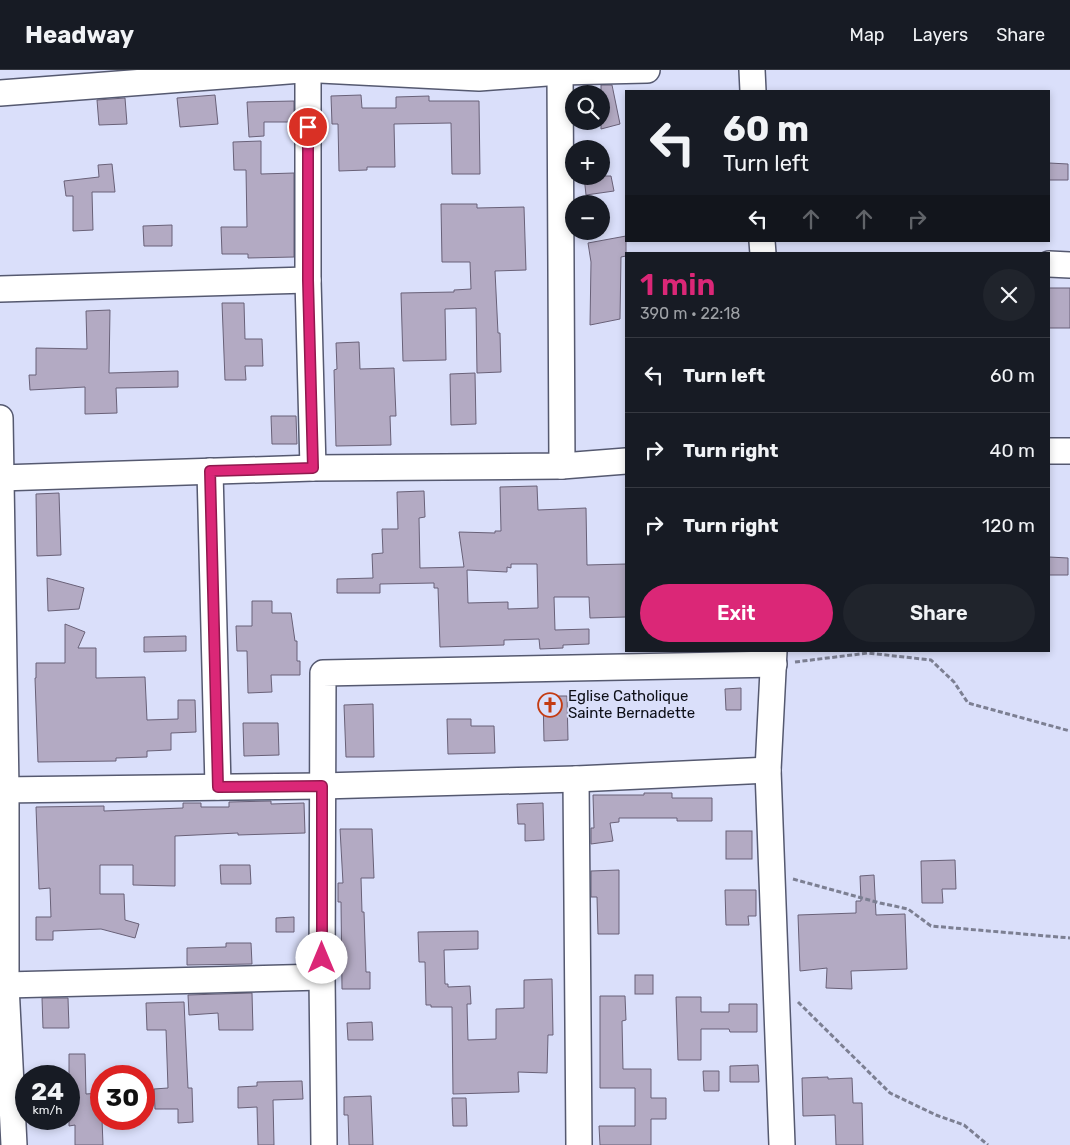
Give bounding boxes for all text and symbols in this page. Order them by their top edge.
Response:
text: Headway [25,21,134,49]
text: Map [850,24,885,46]
text: Layers [913,24,968,46]
text: Share [996,24,1045,46]
map controls [565,85,610,240]
button: search [565,85,610,130]
pin [287,106,329,148]
text: 60 m [723,108,809,150]
icon: left [640,110,705,175]
icon: arrive [294,113,322,141]
button: + [565,140,610,185]
text: Turn left [723,150,809,177]
button: − [565,195,610,240]
icon: left [744,205,772,233]
icon: ahead [797,205,825,233]
icon: ahead [850,205,878,233]
icon: right [903,205,931,233]
text: 1 min [640,267,715,303]
button: close [983,269,1035,321]
text: 390 m · 22:18 [640,304,740,323]
icon: left [640,361,668,389]
text: Turn left [683,364,765,387]
text: 60 m [990,364,1035,387]
icon: right [640,436,668,464]
text: Turn right [683,439,778,462]
text: 40 m [990,439,1035,462]
icon: right [640,511,668,539]
text: Turn right [683,514,778,537]
text: 120 m [982,514,1035,537]
button: Exit [640,584,833,642]
button: Share [843,584,1035,642]
place label: Eglise Catholique Sainte Bernadette [568,687,695,722]
church icon: Eglise Catholique Sainte Bernadette [537,692,563,718]
position arrow [295,931,347,983]
speed limit sign: 30 [90,1065,155,1130]
text: 24 [31,1077,64,1106]
text: km/h [33,1103,62,1117]

